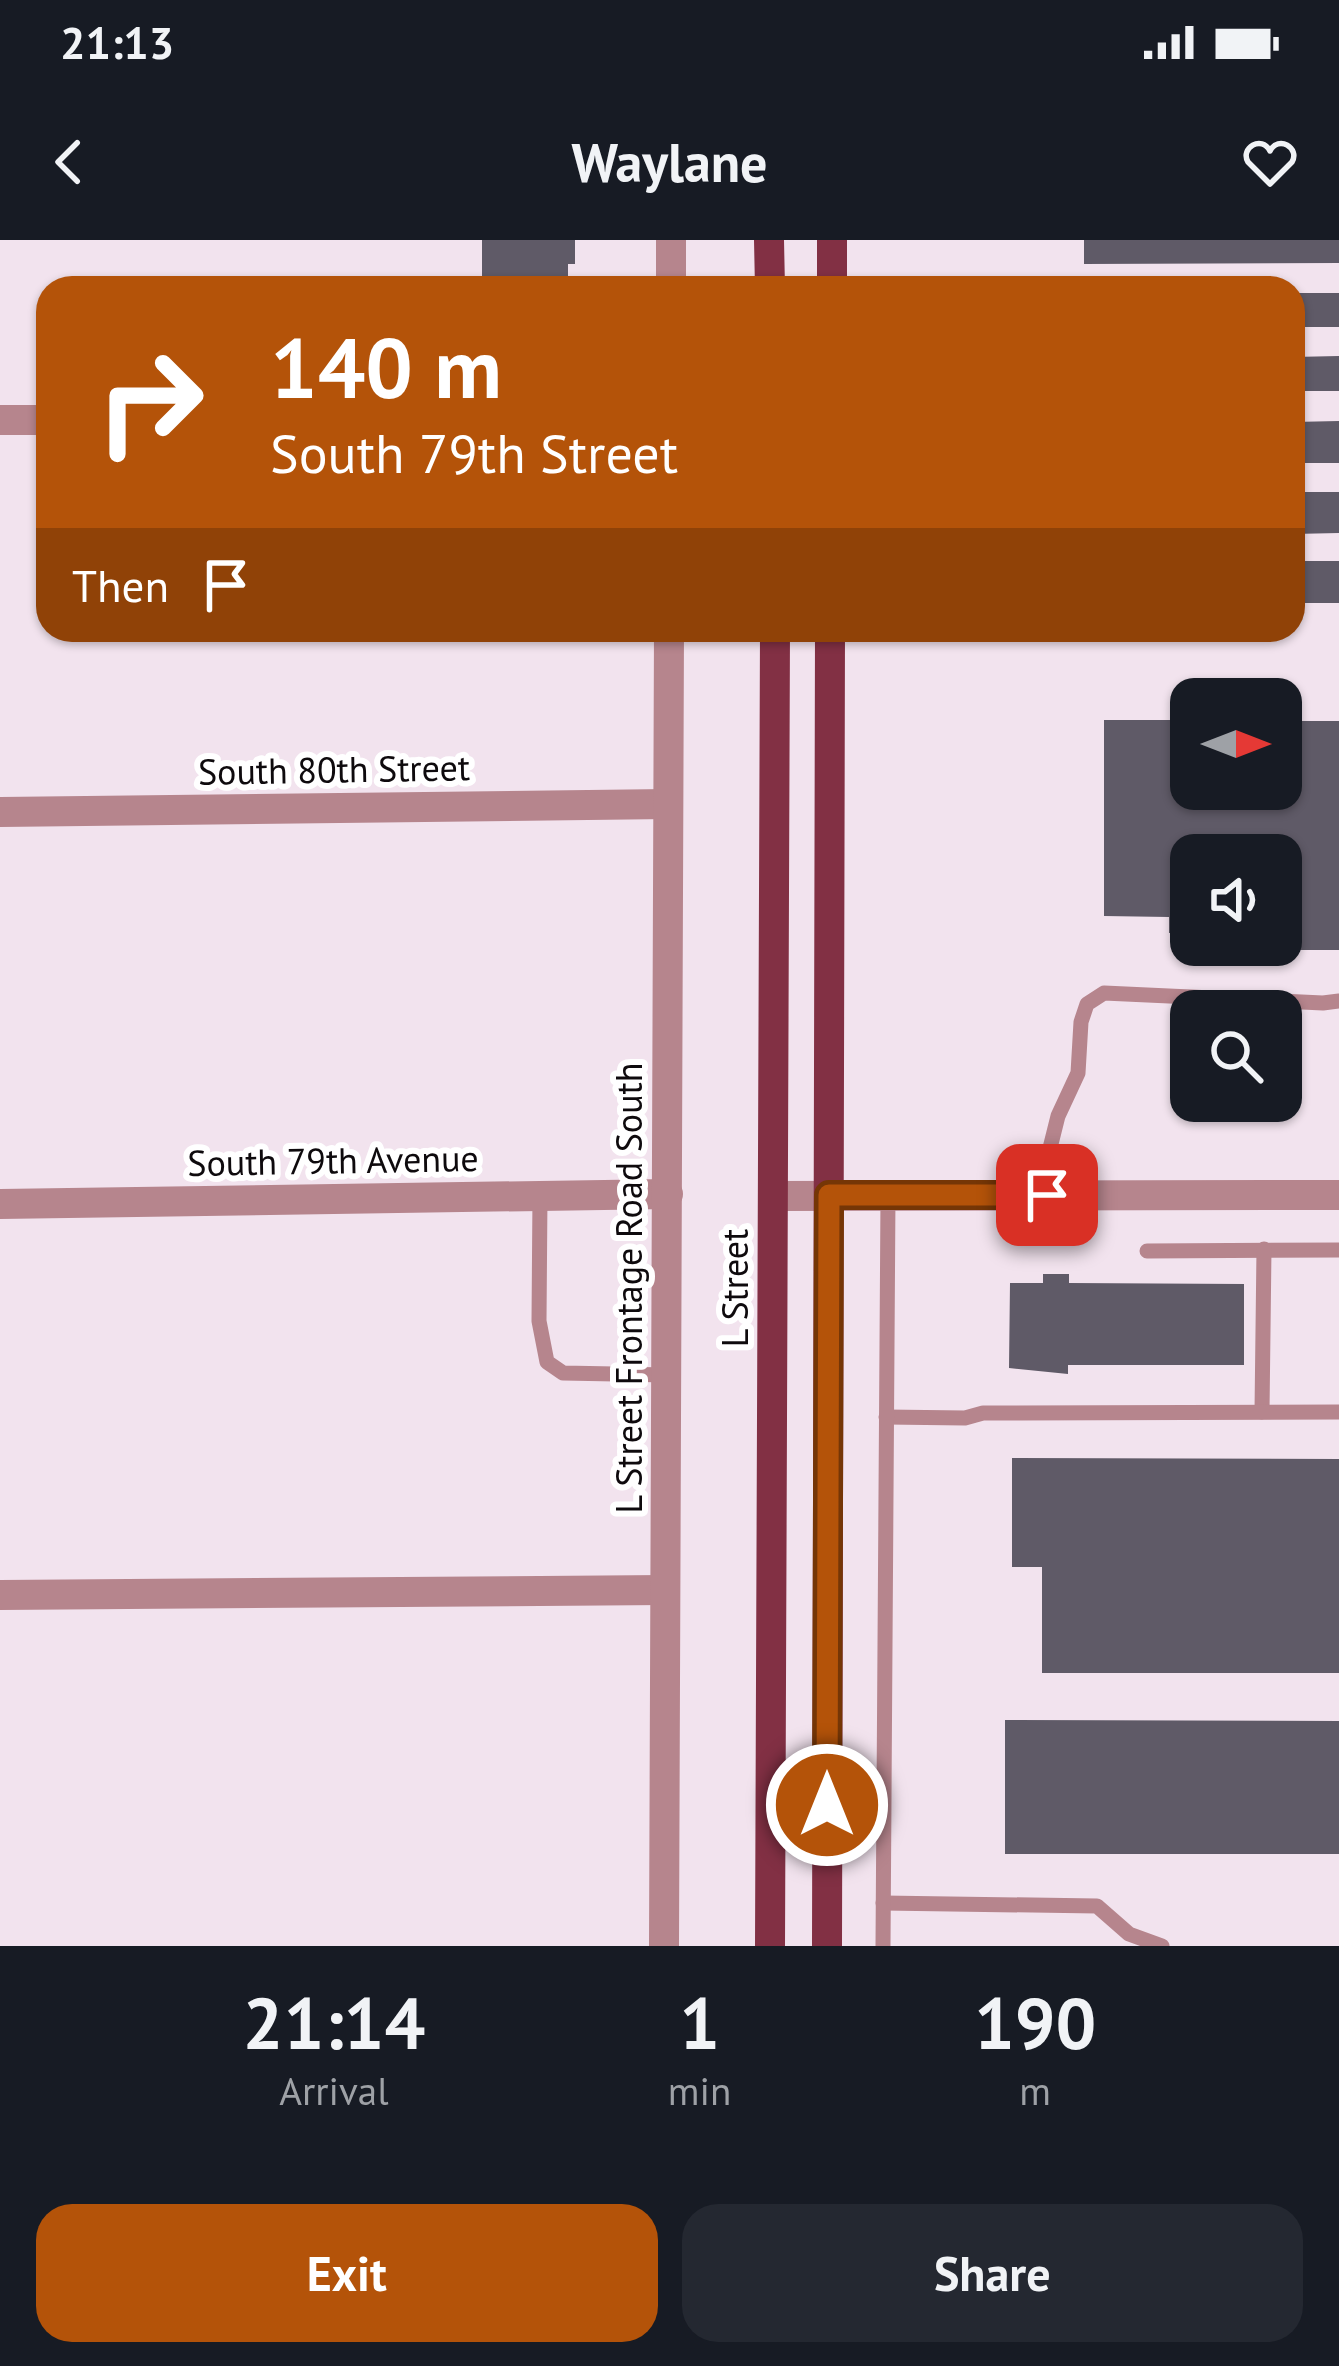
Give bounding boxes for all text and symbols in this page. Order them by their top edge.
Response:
text: 21:13 [60,13,174,71]
text: Waylane [571,127,768,197]
icon: back [36,129,102,195]
icon: heart [1237,129,1303,195]
text: 140 m [270,312,502,421]
icon: right [72,324,228,480]
text: South 79th Street [270,418,678,488]
icon: arrive [193,552,259,618]
text: Then [72,556,169,614]
north arrow [1170,678,1302,810]
map controls [1170,678,1302,1122]
street label: South 80th Street [198,743,470,795]
button: sound [1170,834,1302,966]
button: search [1170,990,1302,1122]
street label: L Street Frontage Road South [605,1063,652,1513]
street label: South 79th Avenue [187,1134,479,1186]
pin [996,1144,1098,1246]
icon: arrive [1014,1162,1080,1228]
street label: L Street [711,1229,758,1347]
position arrow [764,1742,890,1868]
text: 21:14 [243,1976,425,2069]
text: 1 [679,1976,720,2069]
text: 190 [974,1976,1096,2069]
text: Arrival [279,2065,389,2116]
text: min [668,2065,731,2116]
text: m [1019,2065,1051,2116]
button: Exit [36,2204,658,2342]
button: Share [682,2204,1303,2342]

